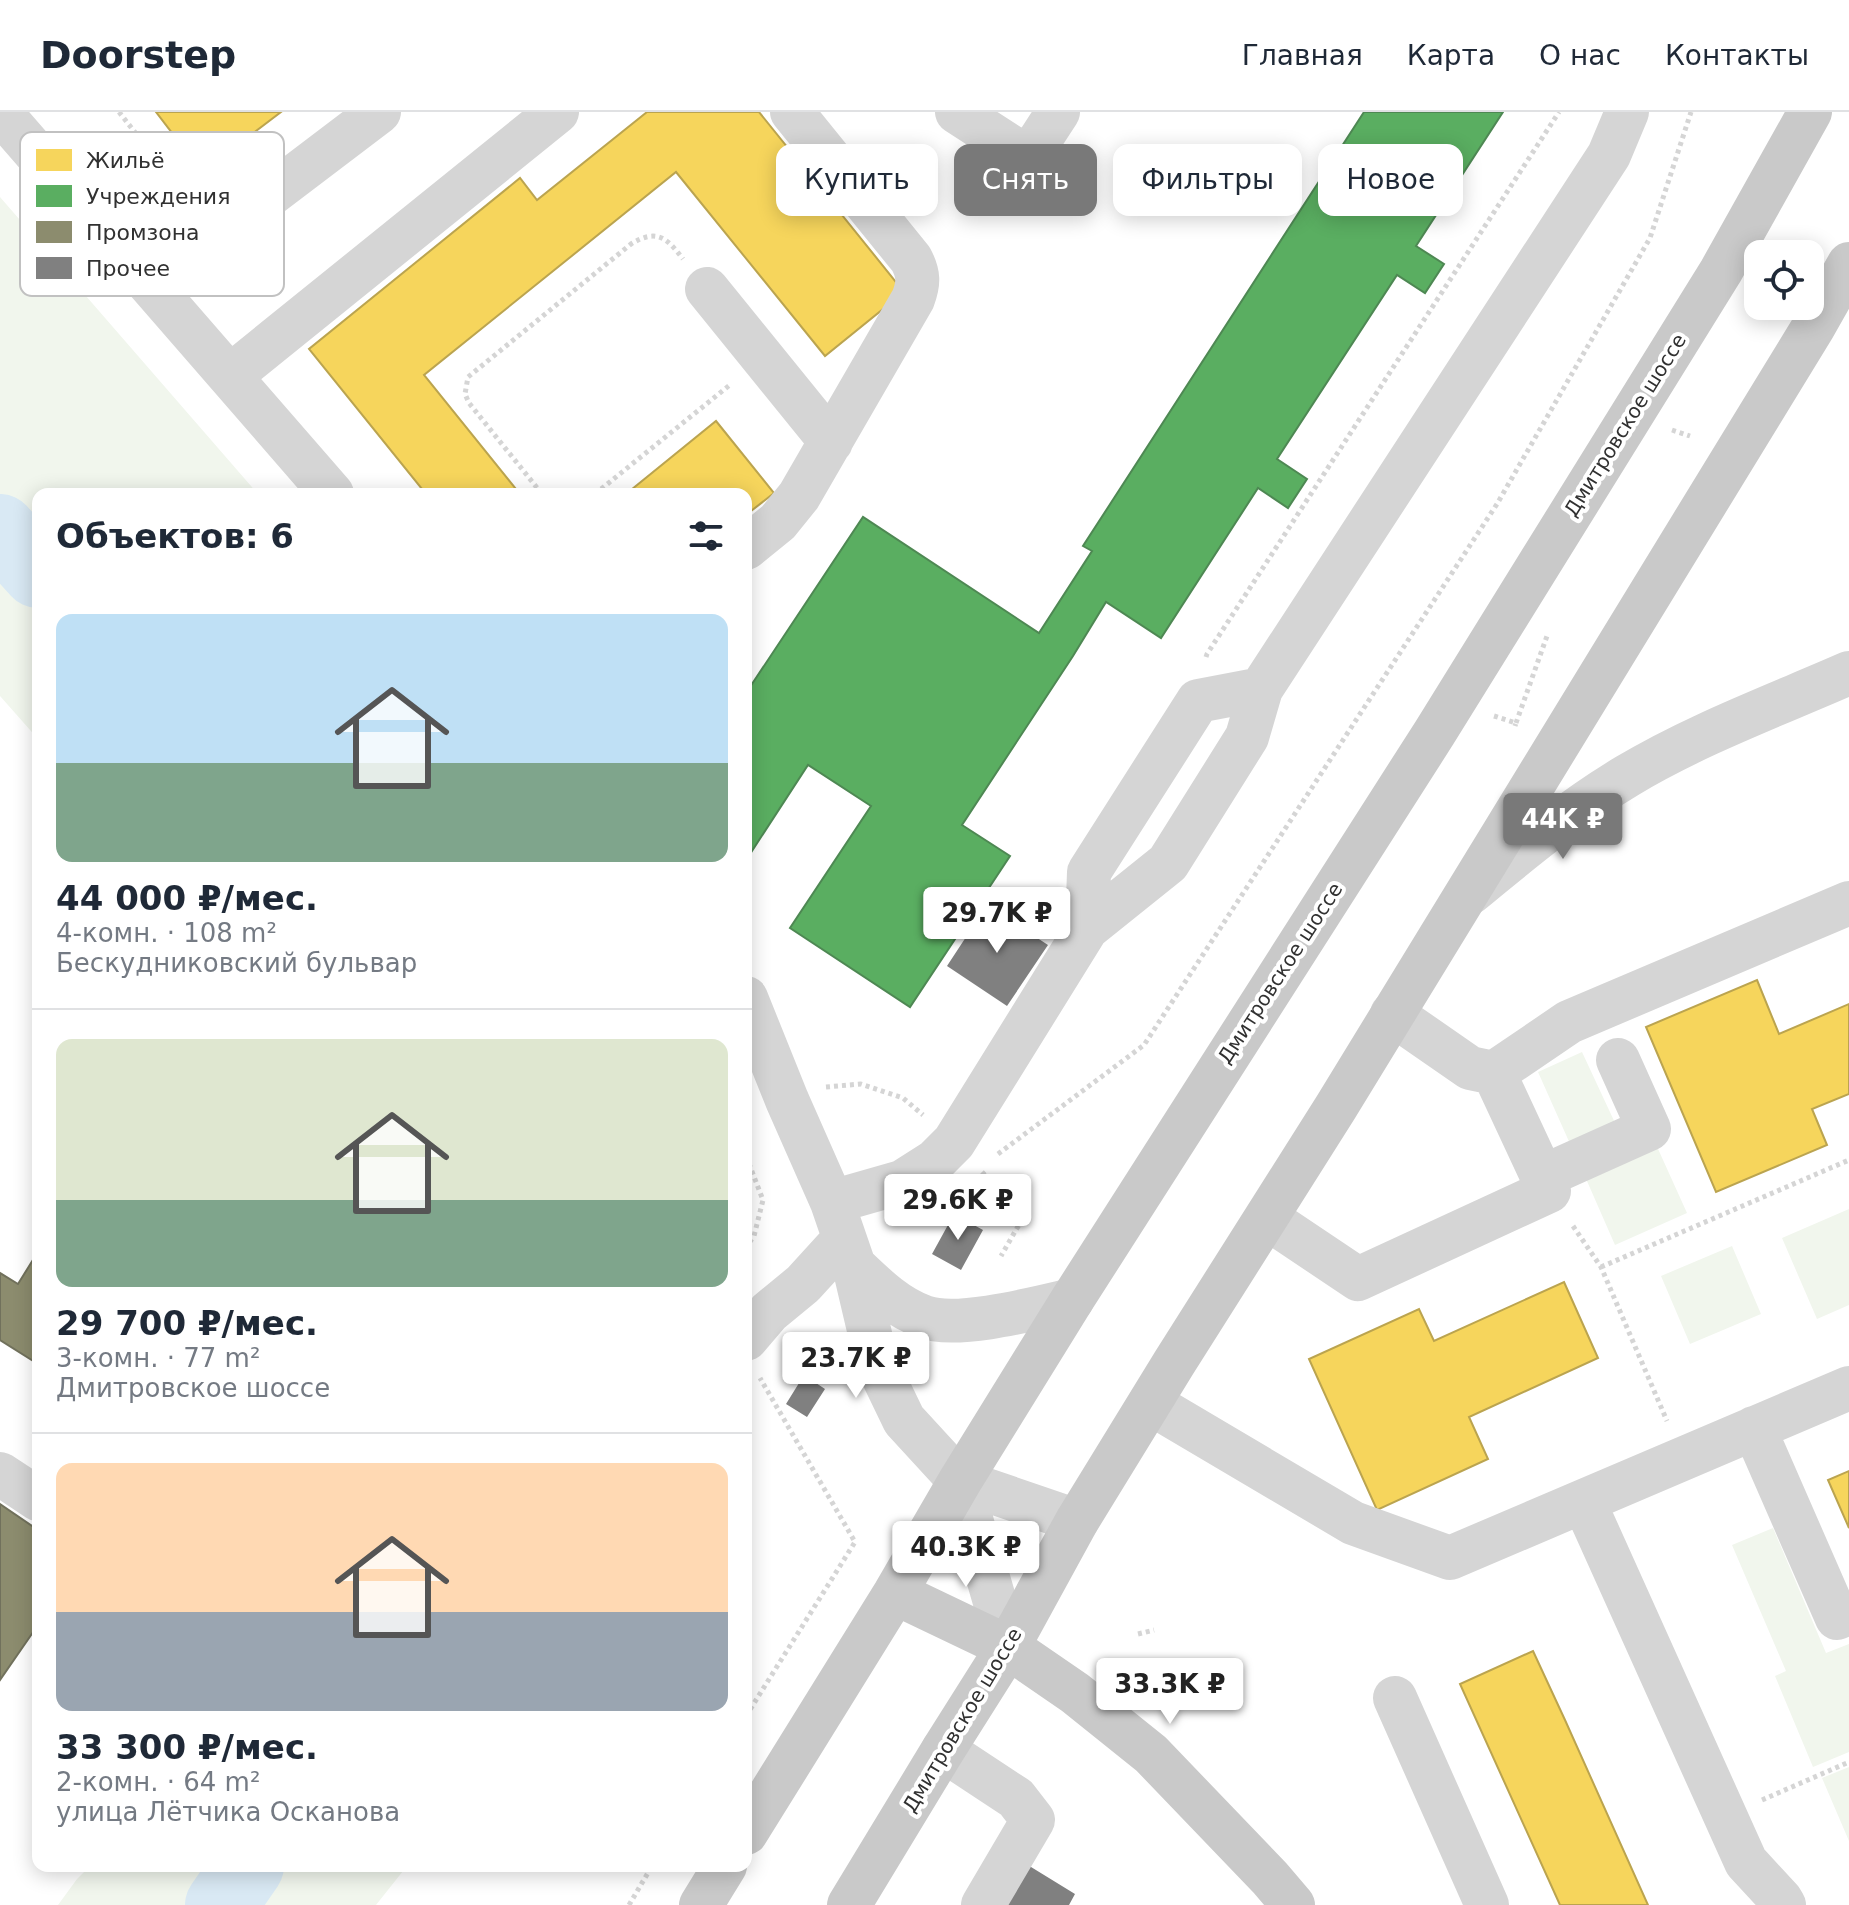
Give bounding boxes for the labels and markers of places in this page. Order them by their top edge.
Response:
pin: 44K ₽ [1507,793,1619,861]
pin: 29.7K ₽ [923,887,1071,955]
pin: 29.6K ₽ [884,1174,1032,1242]
pin: 23.7K ₽ [782,1332,930,1400]
pin: 40.3K ₽ [892,1521,1040,1589]
pin: 33.3K ₽ [1096,1658,1244,1726]

